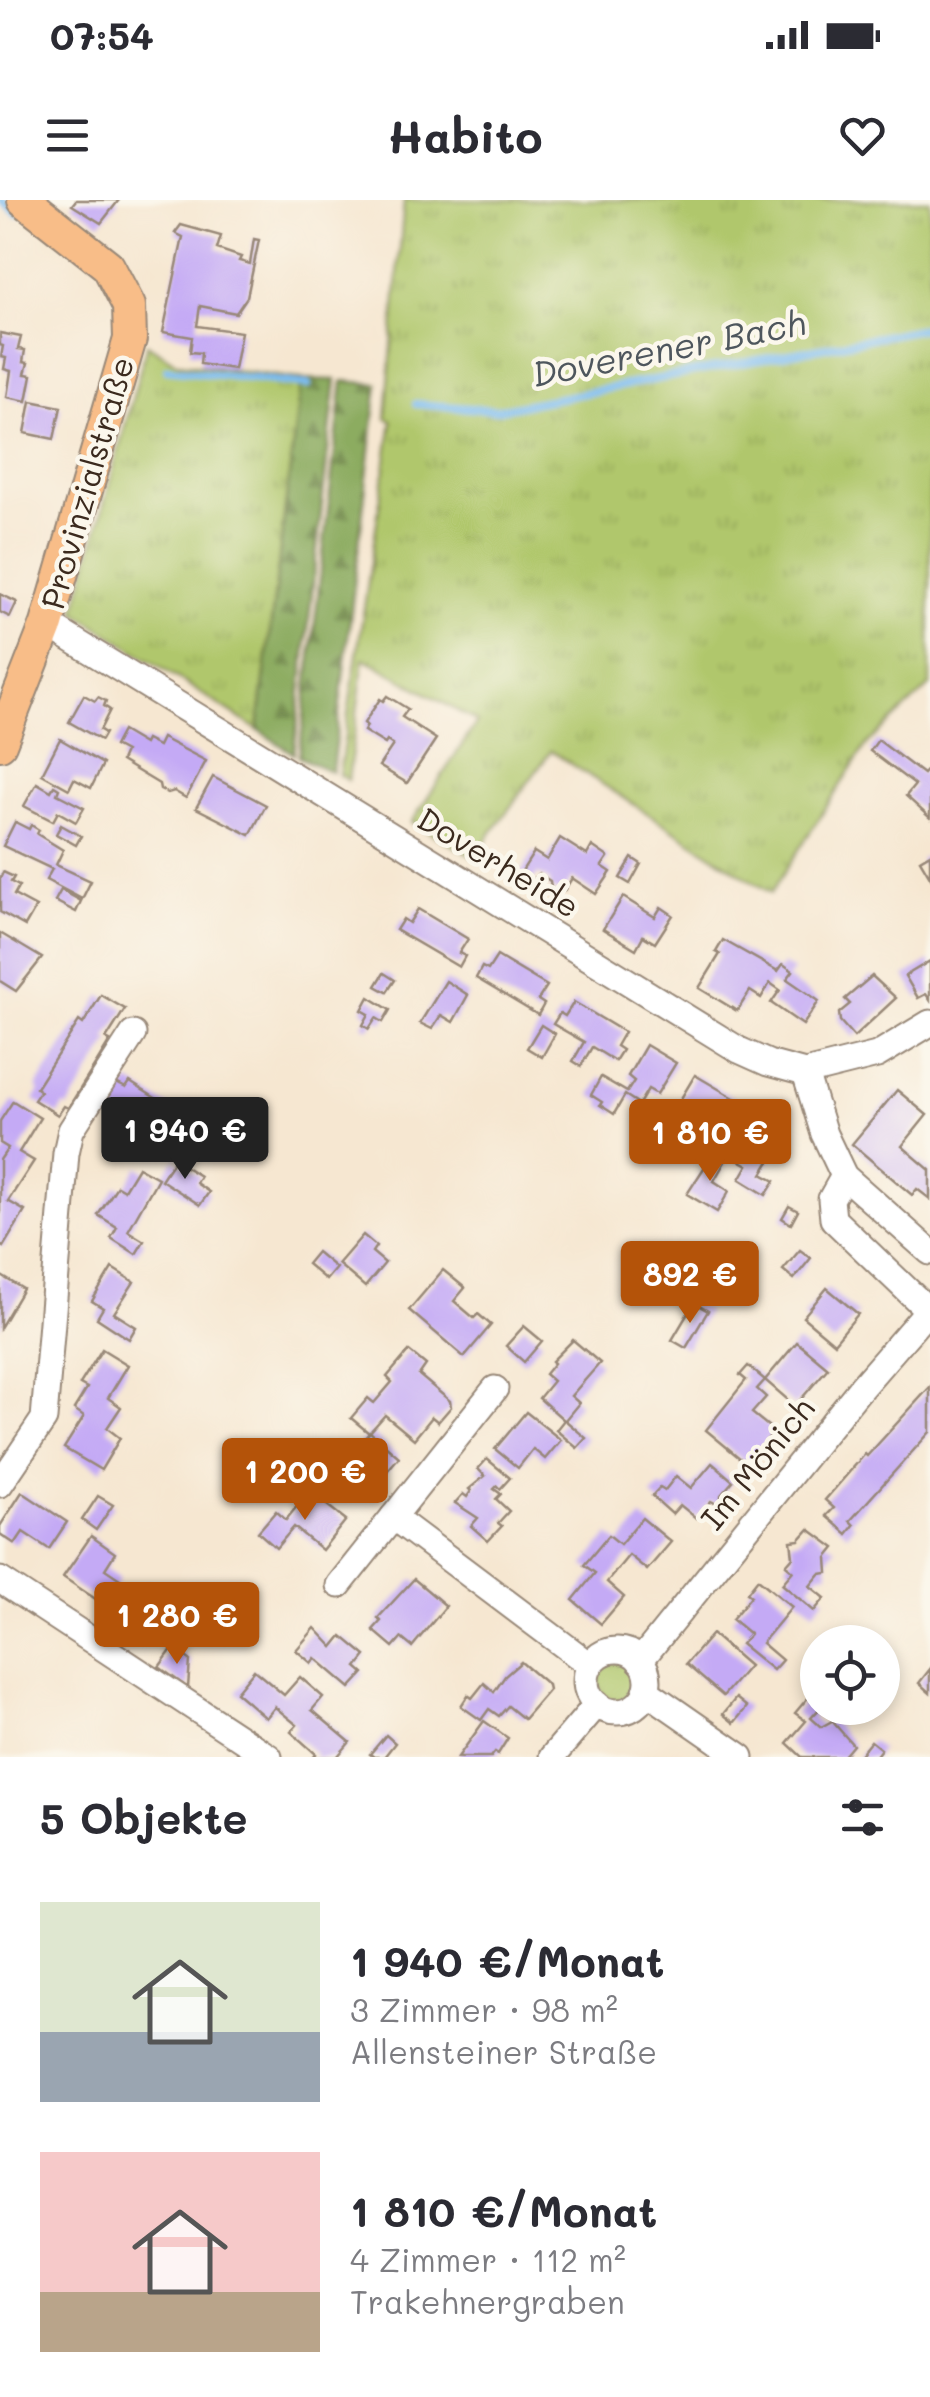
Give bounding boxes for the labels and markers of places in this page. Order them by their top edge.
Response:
pin: 1 940 € [93,1097,277,1182]
pin: 1 810 € [618,1099,802,1184]
pin: 892 € [620,1241,760,1326]
pin: 1 200 € [213,1438,397,1523]
pin: 1 280 € [85,1582,269,1667]

